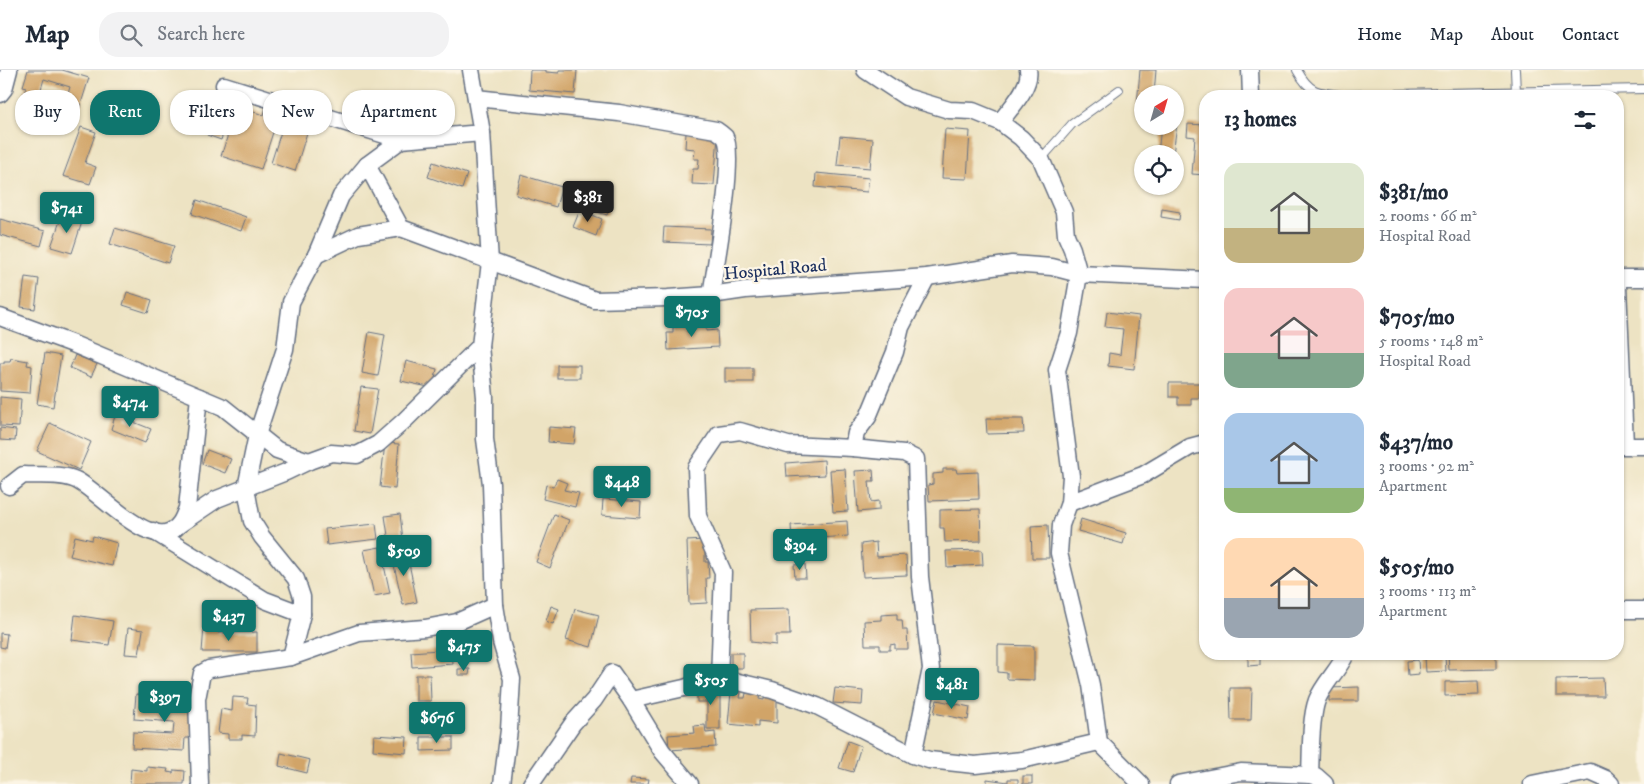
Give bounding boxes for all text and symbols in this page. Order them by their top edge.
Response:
search box [99,12,449,57]
text: Map [25,20,69,50]
icon: search [117,21,145,49]
text: Search here [157,23,245,46]
text: Home [1357,24,1402,46]
text: Map [1430,24,1463,46]
text: About [1491,24,1534,46]
text: Contact [1562,24,1619,46]
north arrow [1134,85,1184,135]
map controls [1134,85,1184,195]
chip: Buy [15,90,80,135]
chip: Rent [90,90,160,135]
chip: Filters [170,90,253,135]
chip: New [263,90,332,135]
chip: Apartment [342,90,455,135]
icon: filters [1571,106,1599,134]
text: 13 homes [1224,107,1297,133]
button: locate [1134,145,1184,195]
pin: $381 [558,180,618,223]
text: $381/mo [1379,180,1448,206]
icon: home [1264,183,1324,243]
text: $381 [574,187,602,207]
pin: $741 [37,191,97,234]
text: $741 [51,198,83,218]
text: 2 rooms · 66 m² [1379,206,1477,226]
text: Hospital Road [1379,226,1471,246]
street label: Hospital Road [723,255,827,285]
pin: $705 [662,296,722,338]
text: $705 [675,302,709,322]
text: $705/mo [1379,305,1454,331]
icon: home [1264,308,1324,368]
text: 5 rooms · 148 m² [1379,331,1483,351]
text: Hospital Road [1379,351,1471,371]
pin: $474 [100,386,160,428]
text: $474 [113,392,147,412]
text: $437/mo [1379,430,1453,456]
icon: home [1264,433,1324,493]
text: 3 rooms · 92 m² [1379,456,1474,476]
pin: $448 [592,466,652,508]
text: $448 [604,472,640,492]
text: Apartment [1379,476,1447,496]
pin: $394 [770,528,830,571]
pin: $509 [374,534,434,577]
text: $394 [784,535,816,555]
text: $509 [387,541,421,561]
text: $505/mo [1379,555,1454,581]
icon: home [1264,558,1324,618]
text: 3 rooms · 113 m² [1379,581,1476,601]
pin: $437 [199,600,259,642]
text: Apartment [1379,601,1447,621]
text: $437 [213,606,245,626]
pin: $475 [434,630,494,672]
text: $475 [447,636,481,656]
pin: $505 [681,664,741,706]
pin: $481 [922,668,982,710]
text: $505 [694,670,728,690]
text: $481 [936,674,968,694]
pin: $397 [135,680,195,723]
text: $397 [149,687,181,707]
pin: $676 [407,702,467,744]
text: $676 [420,708,454,728]

